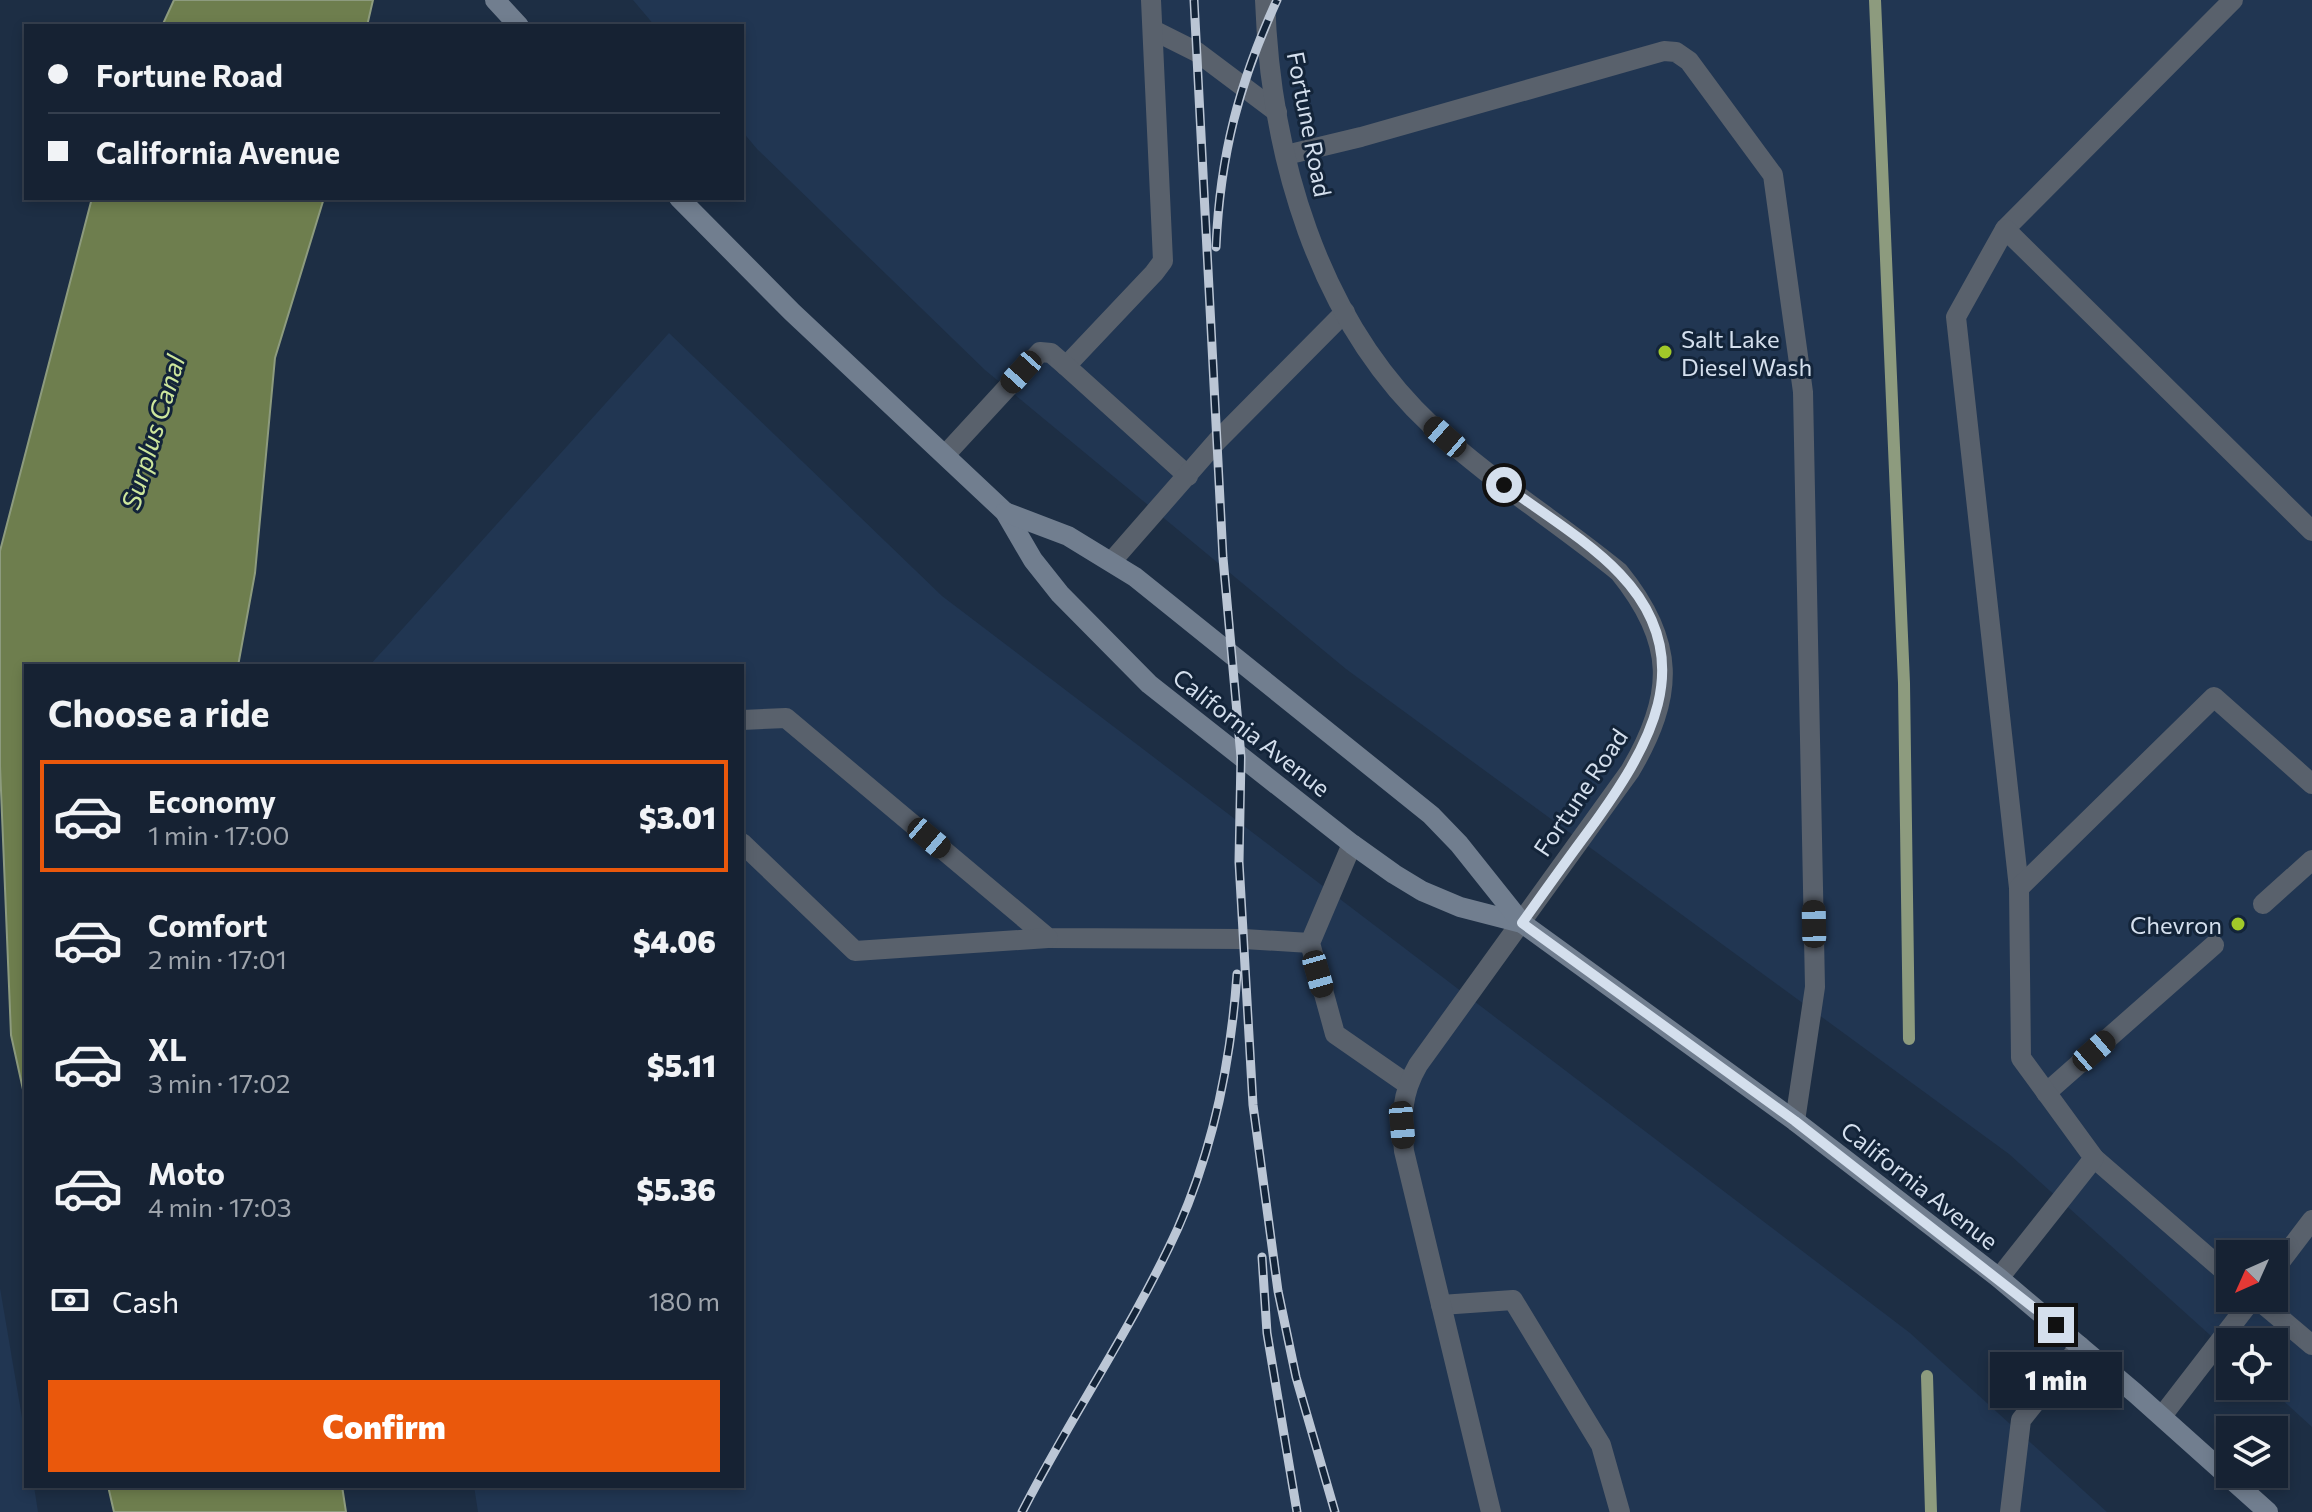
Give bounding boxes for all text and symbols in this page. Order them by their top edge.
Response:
street label: Fortune Road [1282,49,1338,199]
text: Fortune Road [96,56,283,93]
text: California Avenue [96,133,340,170]
place label: Salt Lake Diesel Wash [1681,324,1812,381]
marker: Salt Lake Diesel Wash [1656,343,1674,361]
car [996,346,1046,398]
water label: Surplus Canal [114,350,191,513]
car [1419,412,1471,462]
route start [1486,467,1522,503]
street label: California Avenue [1168,662,1336,802]
text: Choose a ride [48,690,269,734]
street label: Fortune Road [1527,723,1633,861]
icon: car [52,780,124,852]
text: Economy [148,782,276,819]
text: $3.01 [639,798,716,835]
car [903,813,955,863]
text: 1 min · 17:00 [148,819,289,850]
car [1802,900,1826,948]
icon: car [52,904,124,976]
text: Comfort [148,906,267,943]
place label: Chevron [2130,910,2222,939]
marker: Chevron [2229,915,2247,933]
text: $4.06 [633,922,716,959]
text: 2 min · 17:01 [148,943,287,974]
car [1300,948,1336,1000]
car [2068,1026,2120,1076]
icon: car [52,1028,124,1100]
text: XL [148,1030,187,1067]
text: $5.11 [647,1046,716,1083]
text: 3 min · 17:02 [148,1067,290,1098]
car [1388,1100,1416,1150]
street label: California Avenue [1836,1115,2004,1255]
icon: car [52,1152,124,1224]
text: Moto [148,1154,225,1191]
text: $5.36 [637,1170,716,1207]
text: 4 min · 17:03 [148,1191,292,1222]
north arrow [2216,1240,2288,1312]
map controls [2216,1240,2288,1488]
icon: cash [48,1278,92,1322]
text: Cash [112,1282,179,1319]
text: 180 m [648,1285,720,1316]
route end [2038,1307,2074,1343]
button: locate [2216,1328,2288,1400]
callout: 1 min [1990,1353,2122,1409]
text: 1 min [2025,1364,2087,1395]
button: Confirm [48,1380,720,1472]
button: layers [2216,1416,2288,1488]

